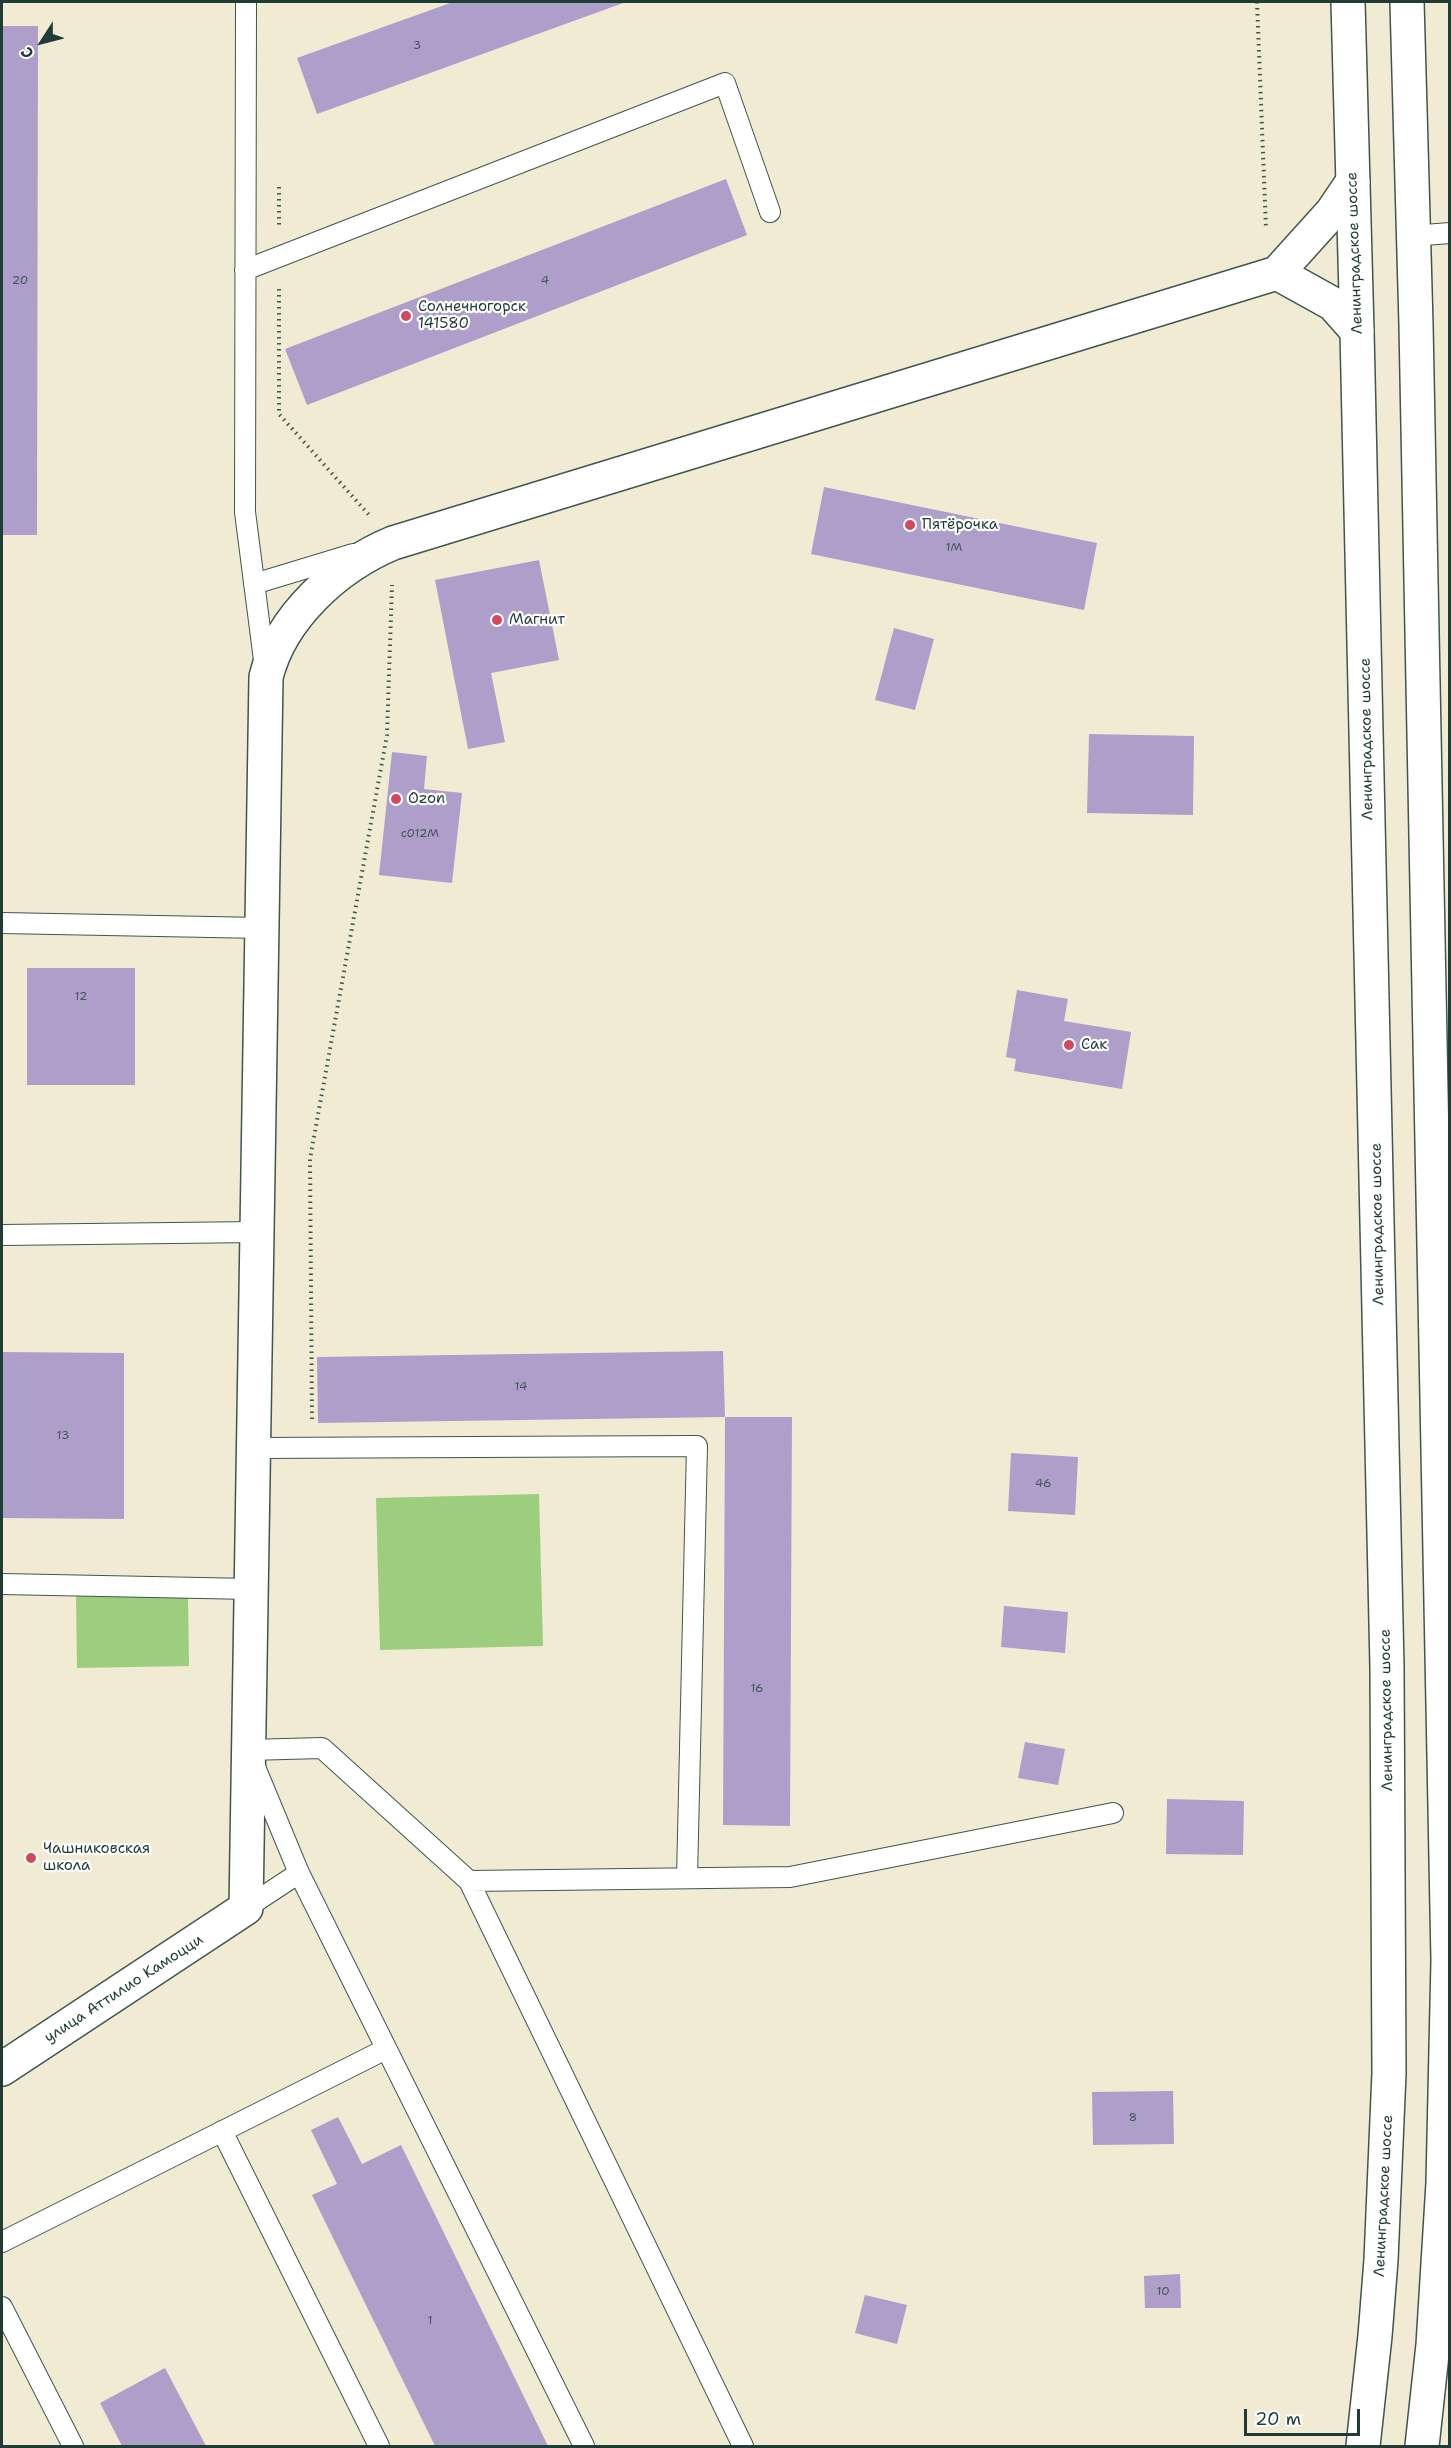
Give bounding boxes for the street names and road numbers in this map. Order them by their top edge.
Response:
street label: Ленинградское шоссе [1343,172,1367,334]
street label: Ленинградское шоссе [1357,658,1377,820]
street label: Ленинградское шоссе [1368,1143,1388,1305]
street label: Ленинградское шоссе [1377,1629,1397,1791]
street label: улица Аттилио Камоцци [41,1931,207,2047]
street label: Ленинградское шоссе [1371,2114,1397,2278]

